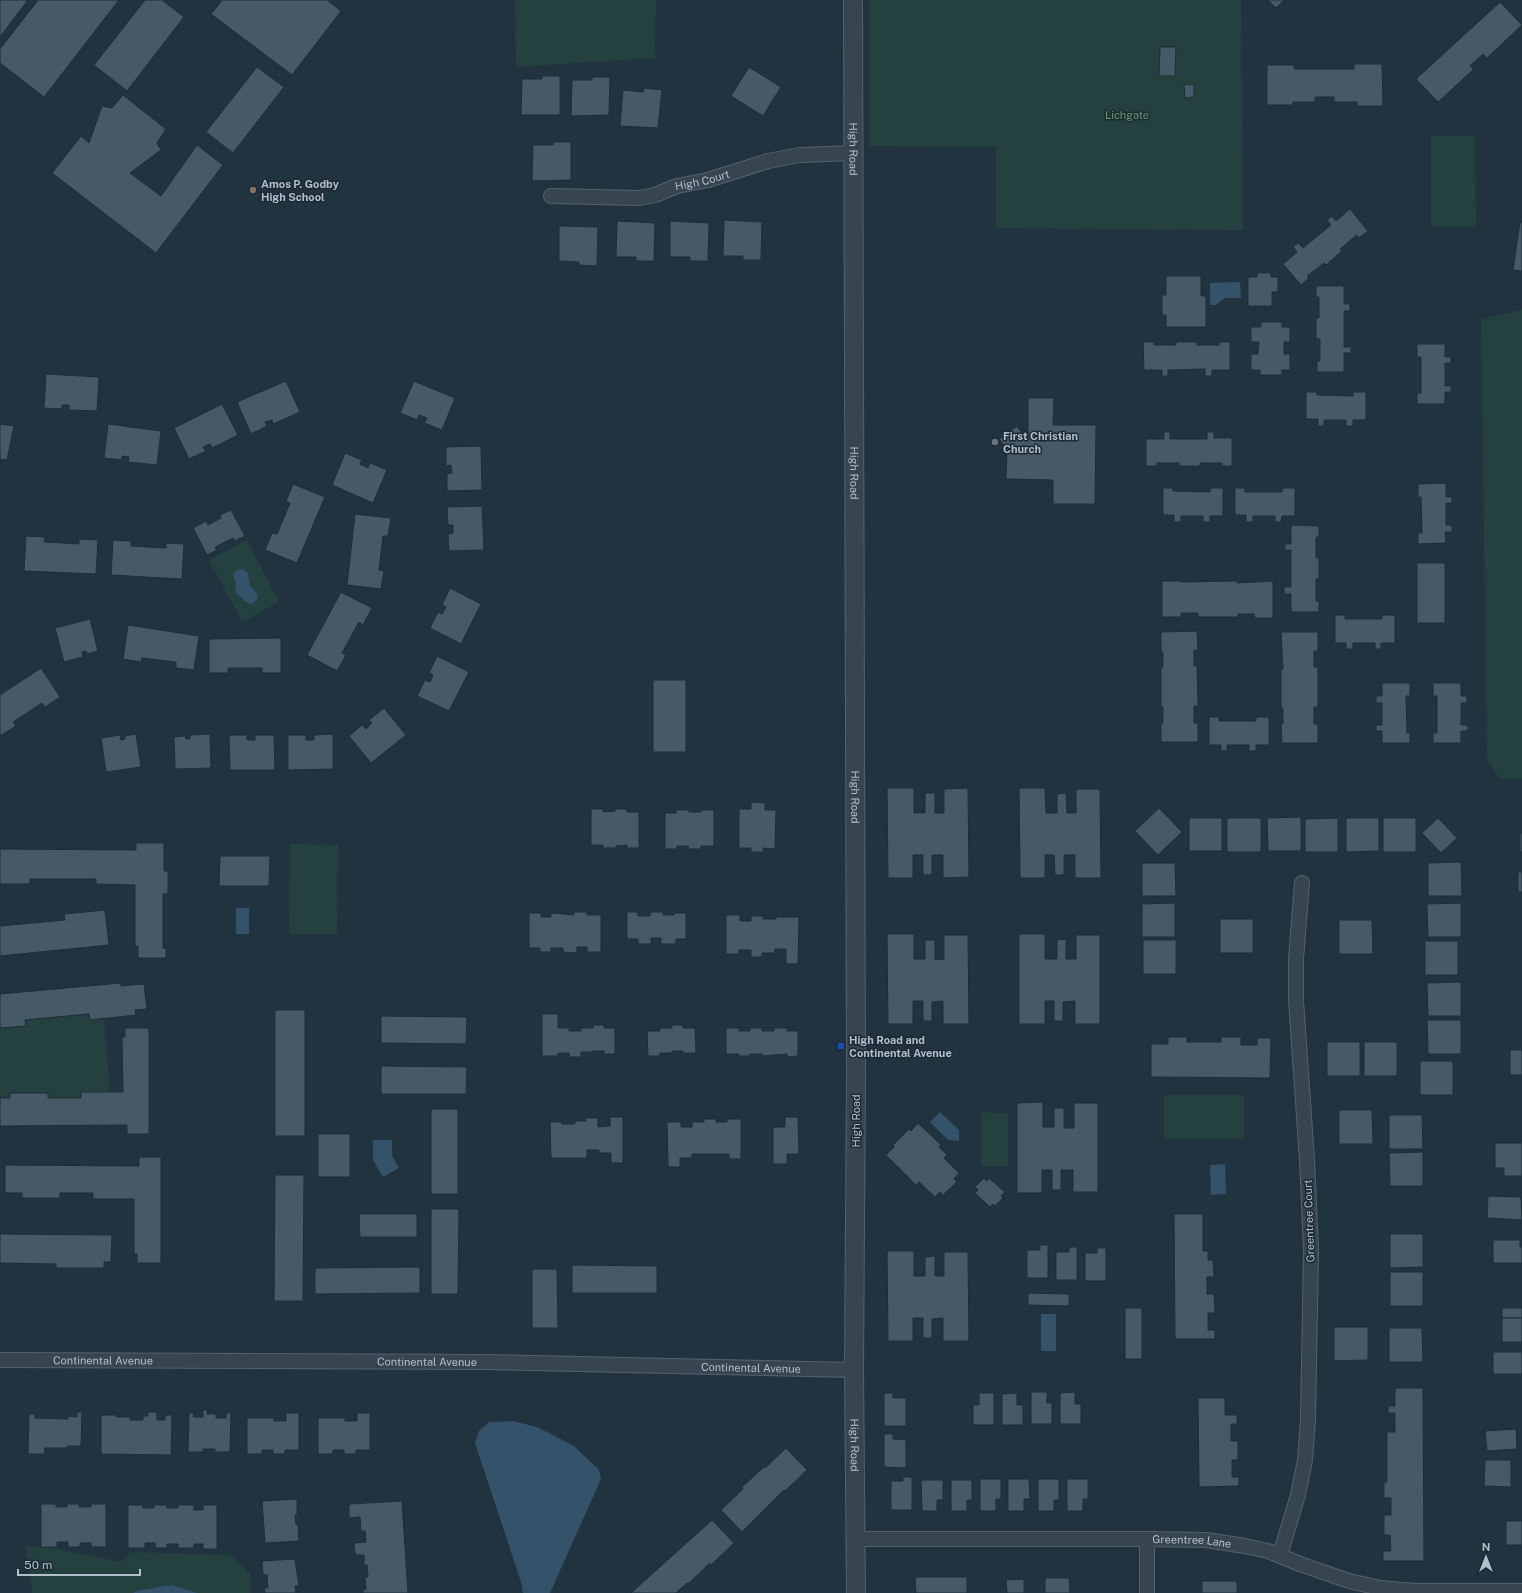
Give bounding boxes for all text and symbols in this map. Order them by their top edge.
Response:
park label: Lichgate [1105,109,1149,121]
street label: High Road [847,122,859,176]
street label: High Court [674,168,731,192]
place label: Amos P. Godby High School [261,178,340,203]
marker: Amos P. Godby High School [248,185,258,195]
place label: First Christian Church [1003,430,1078,455]
marker: First Christian Church [990,437,1000,447]
street label: High Road [848,446,860,500]
street label: High Road [849,770,861,824]
place label: High Road and Continental Avenue [849,1034,952,1059]
marker: High Road and Continental Avenue [836,1041,846,1051]
street label: High Road [850,1094,862,1148]
street label: Greentree Court [1302,1179,1316,1263]
street label: Continental Avenue [53,1354,153,1367]
street label: Continental Avenue [377,1356,477,1368]
street label: Continental Avenue [701,1361,801,1375]
street label: High Road [848,1418,861,1472]
street label: Greentree Lane [1152,1533,1232,1550]
north arrow [1466,1537,1506,1577]
text: N [1482,1541,1490,1553]
scale bar [18,1551,140,1577]
text: 50 m [24,1558,52,1572]

